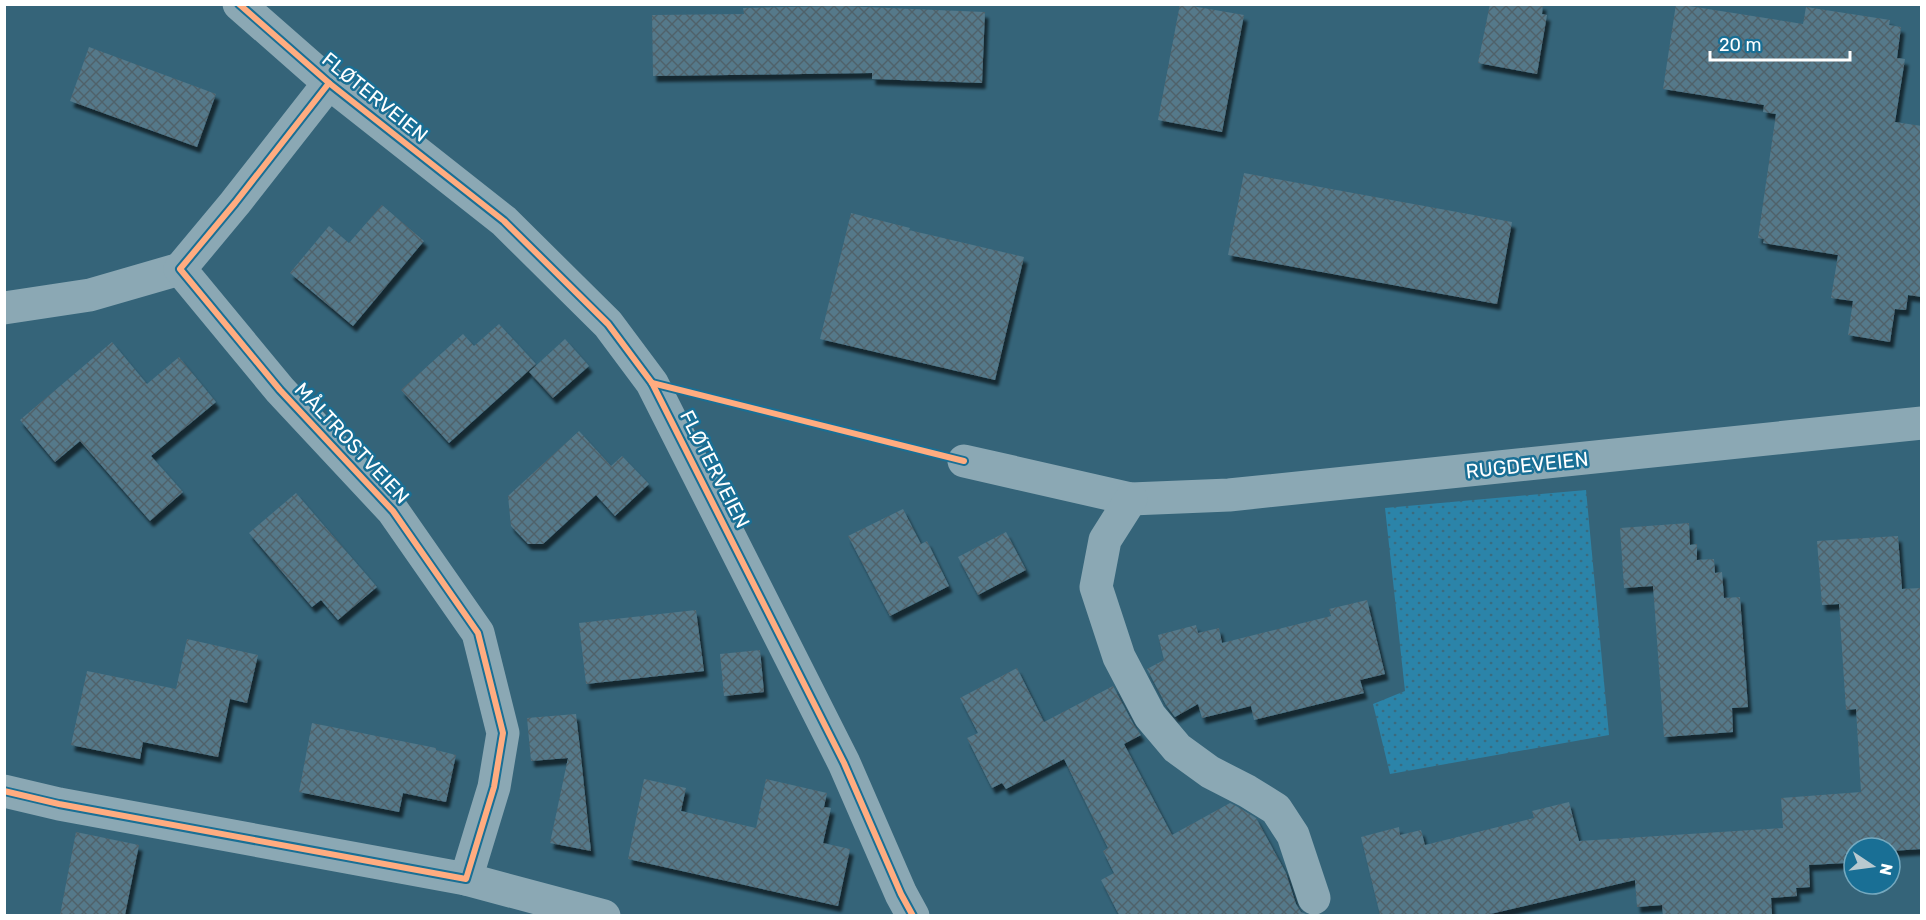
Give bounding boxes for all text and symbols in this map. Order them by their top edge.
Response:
scale bar [1710,24,1850,62]
text: 20 m [1719,34,1761,56]
street label: FLØTERVEIEN [317,47,433,147]
street label: MÅLTROSTVEIEN [290,377,414,509]
street label: FLØTERVEIEN [675,406,755,532]
street label: RUGDEVEIEN [1464,447,1590,483]
north arrow [1842,836,1902,896]
text: N [1876,862,1897,877]

